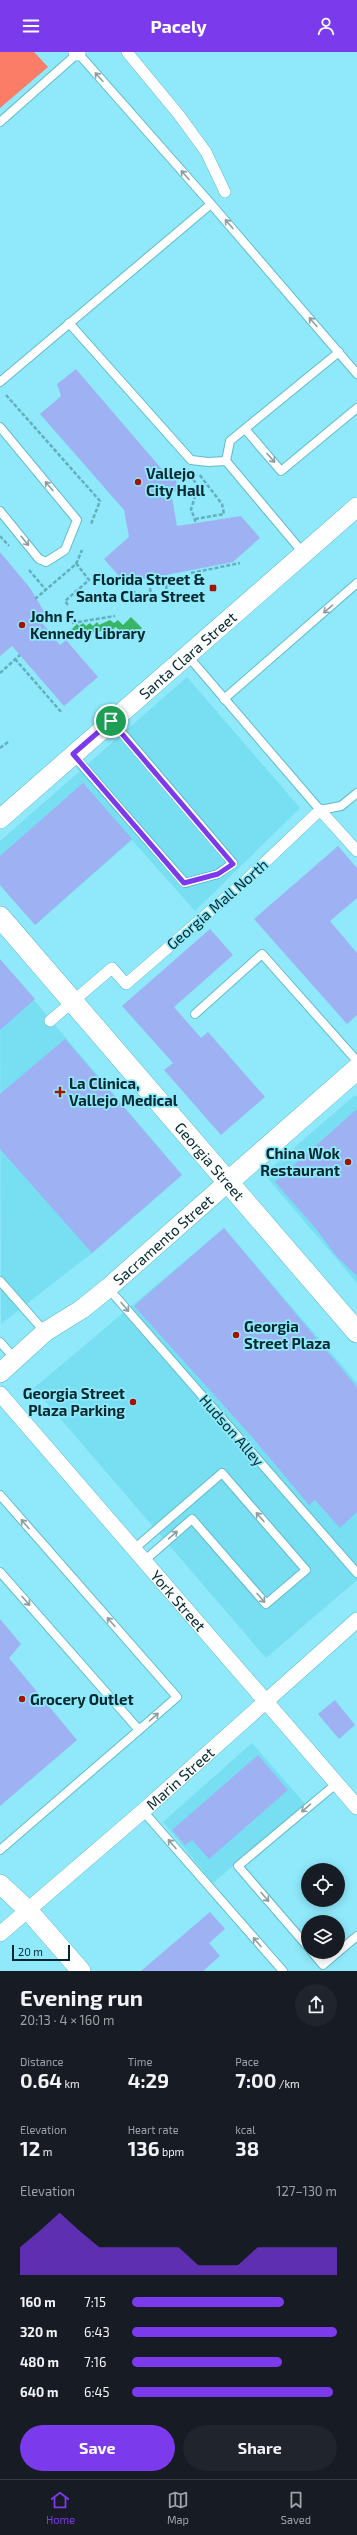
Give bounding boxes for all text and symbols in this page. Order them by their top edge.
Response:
icon: menu [20,15,42,37]
text: Pacely [150,15,207,37]
icon: person [315,15,337,37]
one-way arrow [95,73,104,83]
one-way arrow [181,169,190,180]
one-way arrow [224,218,233,229]
one-way arrow [309,317,318,327]
one-way arrow [266,453,275,463]
place label: Vallejo City Hall [146,464,205,500]
marker: Vallejo City Hall [133,477,143,487]
one-way arrow [44,481,53,491]
one-way arrow [20,536,29,547]
place label: Florida Street & Santa Clara Street [76,570,206,605]
marker: Florida Street & Santa Clara Street [208,583,218,593]
one-way arrow [322,604,333,613]
place label: John F. Kennedy Library [30,607,146,643]
street label: Santa Clara Street [135,608,240,703]
marker: John F. Kennedy Library [17,620,27,630]
pin [94,704,128,738]
icon: arrive [100,710,122,732]
street label: Georgia Mall North [163,855,271,953]
place label: La Clinica, Vallejo Medical [69,1074,178,1109]
marker: La Clinica, Vallejo Medical [54,1086,66,1098]
street label: Georgia Street [171,1118,249,1204]
place label: China Wok Restaurant [260,1144,341,1179]
marker: China Wok Restaurant [343,1157,353,1167]
street label: Sacramento Street [109,1190,217,1289]
one-way arrow [120,1302,129,1313]
place label: Georgia Street Plaza [244,1317,331,1352]
marker: Georgia Street Plaza [231,1330,241,1340]
place label: Georgia Street Plaza Parking [23,1384,125,1419]
street label: Hudson Alley [196,1390,268,1470]
marker: Georgia Street Plaza Parking [128,1397,138,1407]
one-way arrow [256,1512,265,1523]
one-way arrow [21,1519,30,1529]
one-way arrow [168,1531,178,1540]
street label: York Street [147,1566,210,1635]
one-way arrow [256,1593,265,1603]
one-way arrow [21,1596,30,1606]
one-way arrow [107,1617,116,1627]
place label: Grocery Outlet [30,1690,134,1709]
marker: Grocery Outlet [17,1694,27,1704]
one-way arrow [149,1712,160,1721]
street label: Marin Street [142,1743,218,1813]
one-way arrow [301,1803,311,1812]
one-way arrow [167,1838,176,1849]
map controls [301,1863,345,1959]
button: locate [301,1863,345,1907]
one-way arrow [260,1892,269,1902]
button: layers [301,1915,345,1959]
one-way arrow [253,1937,262,1947]
scale bar [12,1943,70,1962]
text: 20 m [18,1945,43,1958]
text: Evening run [20,1984,143,2010]
button: share [295,1984,337,2026]
text: 20:13 · 4 × 160 m [20,2012,114,2028]
text: Distance [20,2055,63,2068]
text: Time [128,2055,152,2068]
text: Pace [235,2055,259,2068]
text: 0.64 [20,2068,62,2092]
text: 4:29 [128,2068,169,2092]
text: 7:00 [235,2068,276,2092]
text: km [62,2077,80,2090]
text: /km [276,2077,300,2090]
text: Elevation [20,2123,67,2136]
text: Heart rate [128,2123,179,2136]
text: kcal [235,2123,255,2136]
text: 12 [20,2136,40,2160]
text: 136 [128,2136,159,2160]
text: 38 [235,2136,259,2160]
text: m [40,2145,52,2158]
text: bpm [159,2145,184,2158]
text: Elevation [20,2183,75,2199]
text: 127–130 m [276,2183,337,2199]
text: 160 m [20,2294,56,2310]
text: 7:15 [84,2294,106,2310]
text: 320 m [20,2324,57,2340]
text: 6:43 [84,2324,110,2340]
text: 480 m [20,2354,59,2370]
text: 7:16 [84,2354,106,2370]
text: 640 m [20,2384,58,2400]
text: 6:45 [84,2384,109,2400]
button: Save [20,2425,175,2471]
button: Share [183,2425,337,2471]
tab: Home [46,2489,75,2526]
tab: Map [167,2489,189,2526]
tab: Saved [281,2489,311,2526]

